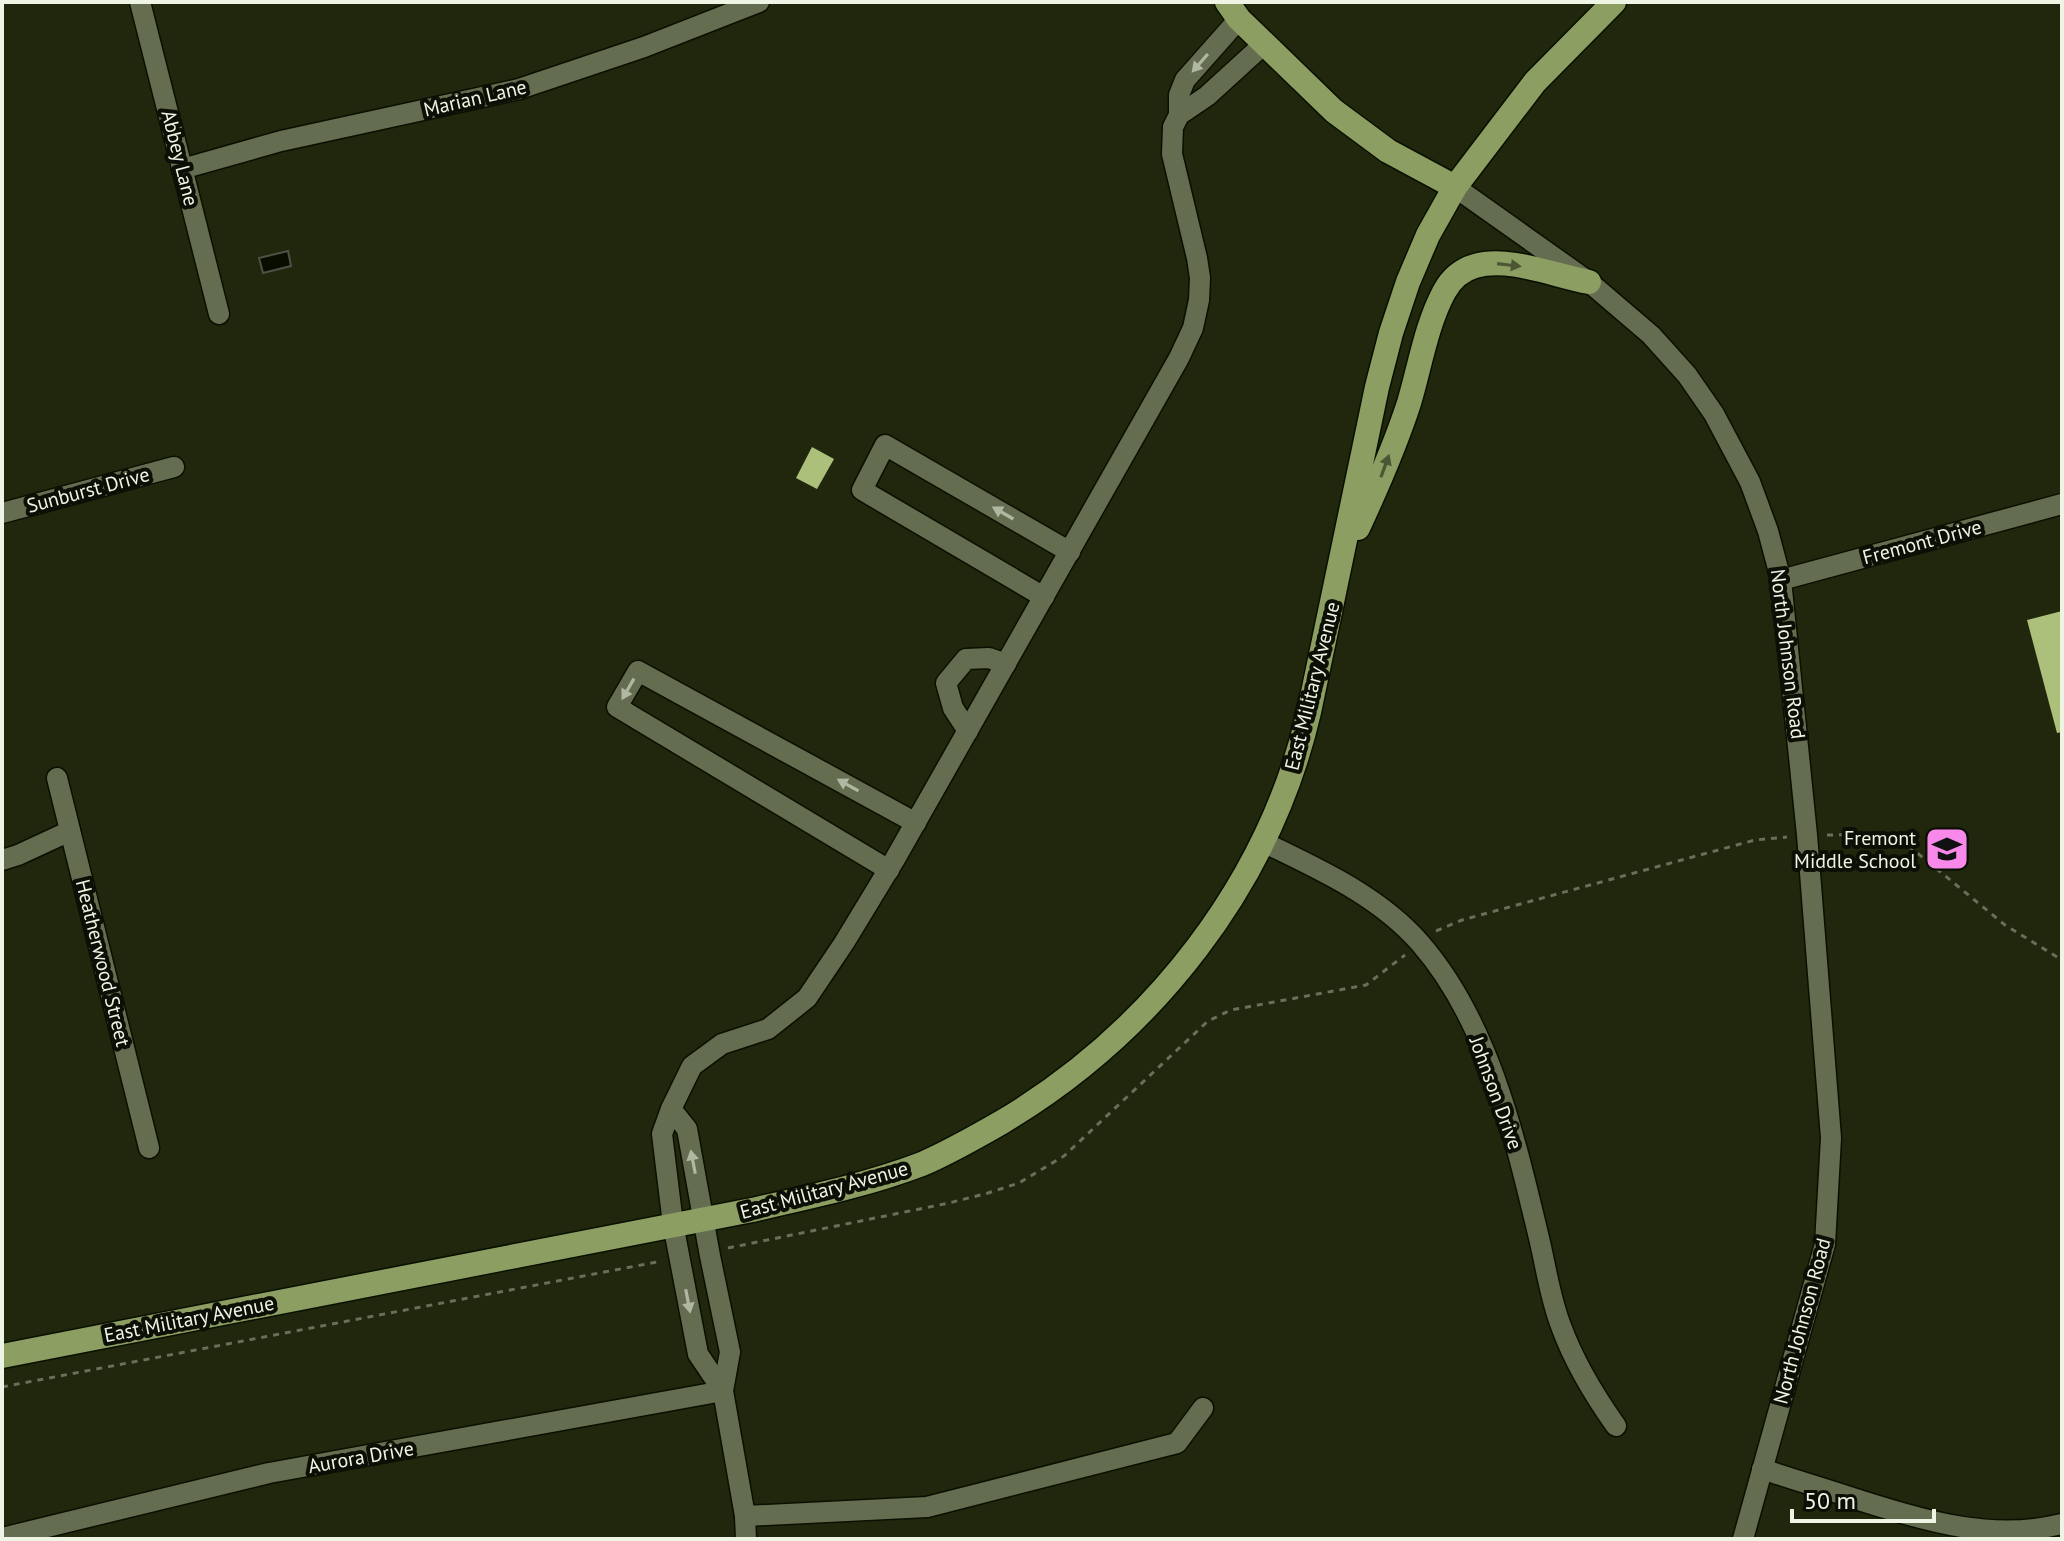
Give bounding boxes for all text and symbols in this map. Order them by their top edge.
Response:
one-way arrow [1192,52,1209,72]
street label: Marian Lane [421,74,529,122]
street label: Abbey Lane [156,107,204,209]
one-way arrow [1497,259,1522,272]
one-way arrow [1380,454,1392,478]
street label: Sunburst Drive [24,461,152,519]
one-way arrow [991,506,1014,520]
street label: Fremont Drive [1860,514,1984,570]
street label: North Johnson Road [1765,568,1811,740]
street label: East Military Avenue [1278,599,1346,773]
one-way arrow [621,678,635,700]
one-way arrow [836,779,859,792]
place label: Fremont Middle School [1794,825,1916,874]
school or university icon: Fremont Middle School [1923,825,1971,873]
street label: Heatherwood Street [70,877,136,1049]
street label: Johnson Drive [1463,1032,1529,1153]
one-way arrow [686,1149,699,1174]
street label: East Military Avenue [737,1155,911,1225]
street label: North Johnson Road [1767,1235,1837,1407]
one-way arrow [682,1288,695,1313]
street label: East Military Avenue [102,1290,276,1348]
street label: Aurora Drive [306,1435,416,1479]
scale bar [1792,1473,1934,1523]
text: 50 m [1804,1485,1856,1516]

